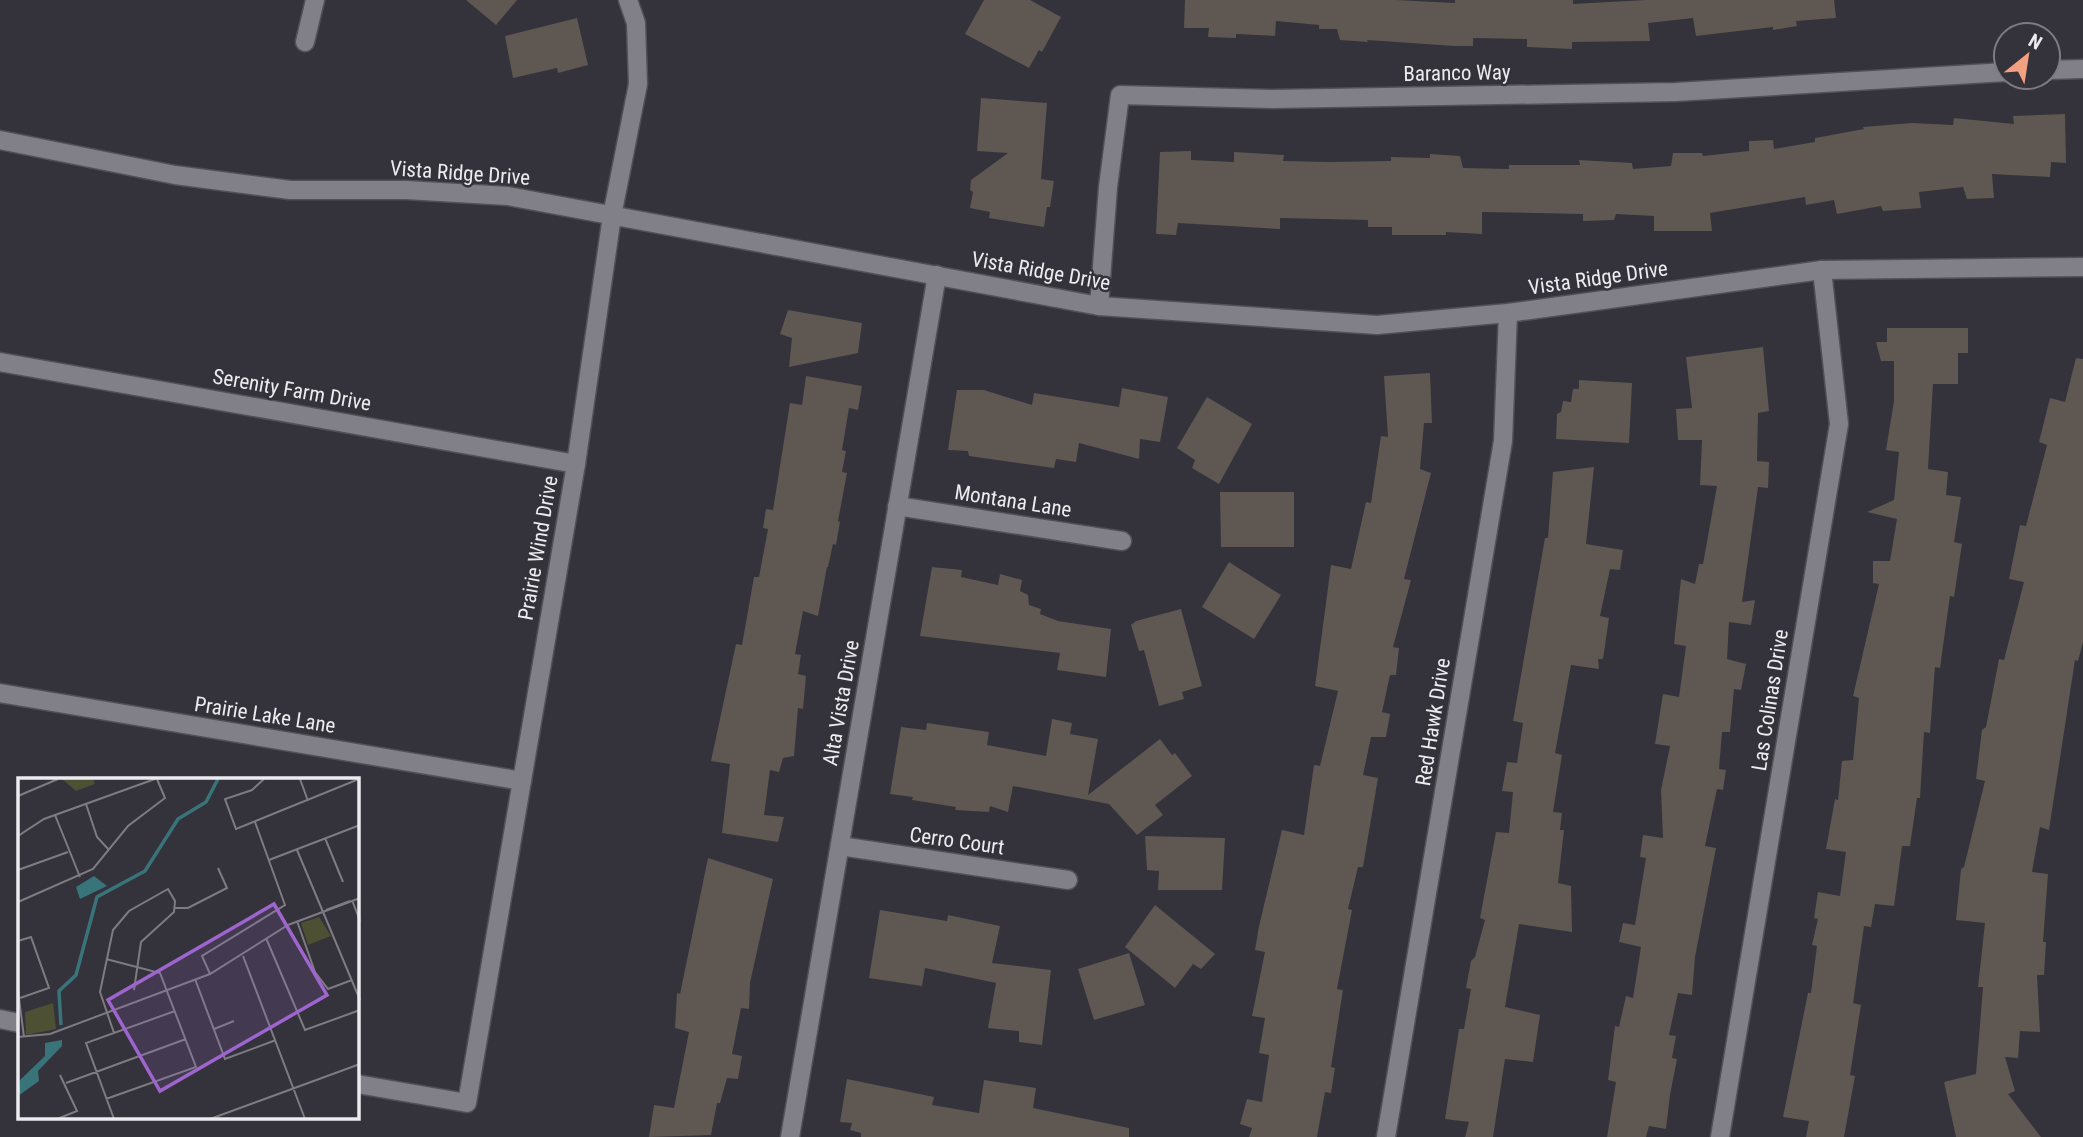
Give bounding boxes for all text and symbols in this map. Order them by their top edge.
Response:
north arrow [1992,21,2062,91]
text: N [2024,29,2046,55]
street label: Baranco Way [1403,60,1511,86]
street label: Vista Ridge Drive [389,156,531,190]
street label: Vista Ridge Drive [970,247,1112,295]
street label: Vista Ridge Drive [1527,256,1669,300]
street label: Serenity Farm Drive [211,364,373,416]
street label: Prairie Wind Drive [513,474,563,622]
street label: Montana Lane [953,480,1073,522]
street label: Las Colinas Drive [1747,627,1793,773]
street label: Alta Vista Drive [818,638,864,768]
street label: Red Hawk Drive [1411,656,1455,788]
street label: Prairie Lake Lane [193,692,337,738]
inset map [18,778,359,1120]
street label: Cerro Court [908,822,1006,860]

